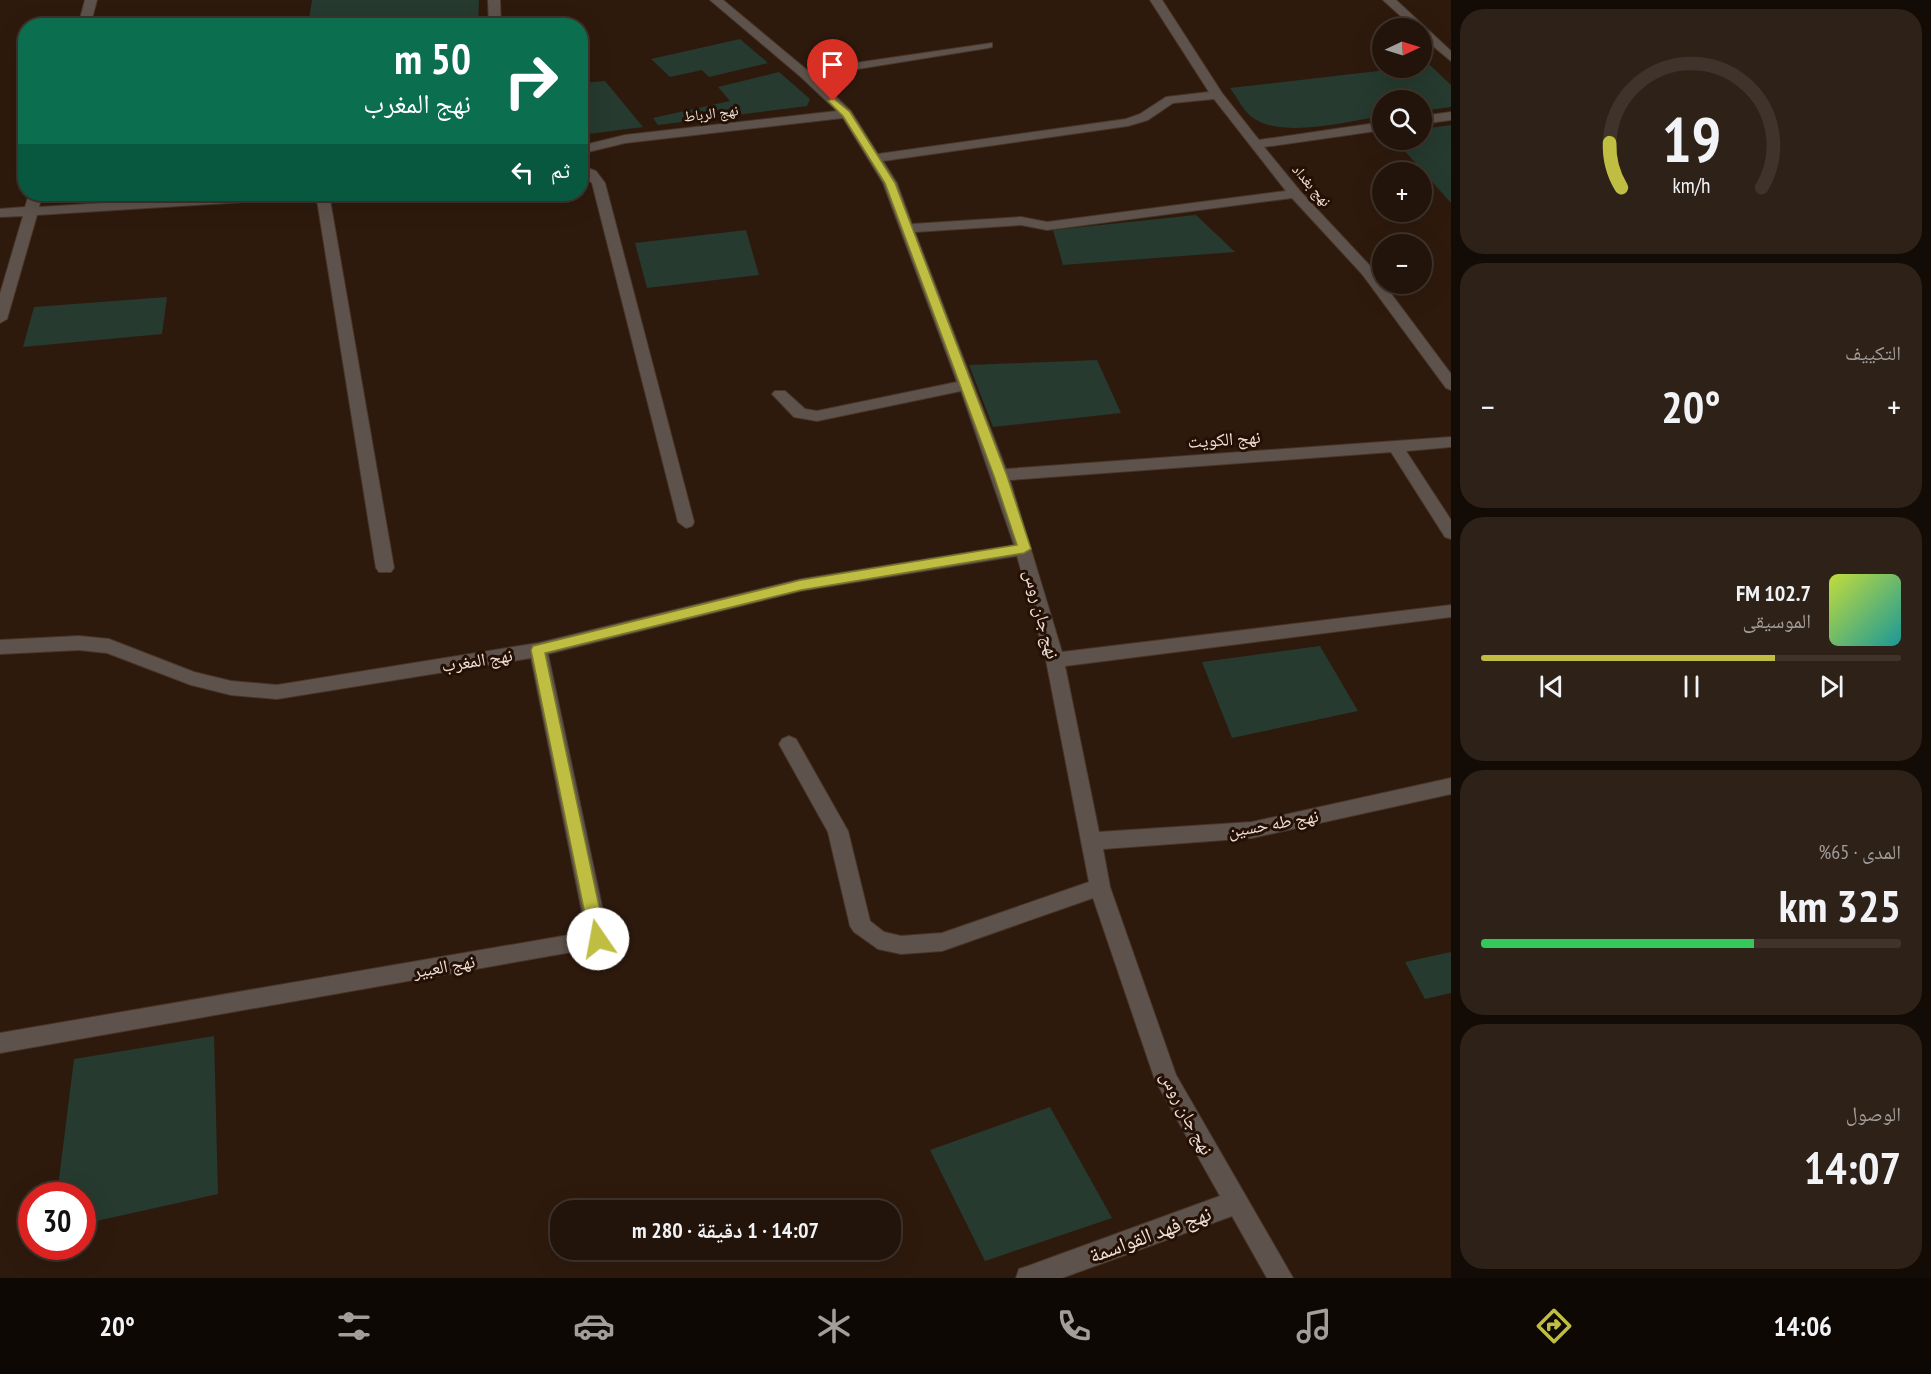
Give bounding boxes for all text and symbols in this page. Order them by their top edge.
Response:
north arrow [1372,18,1432,78]
map controls [1372,18,1432,294]
text: 50 m [394,31,471,86]
pin [807,39,858,101]
icon: right [492,42,570,120]
icon: arrive [816,48,849,81]
text: نهج المغرب [363,86,471,120]
button: search [1372,90,1432,150]
text: 19 [1661,99,1721,180]
street label: نهج الرباط [682,100,740,127]
icon: left [506,156,539,189]
text: ثم [551,156,570,184]
street label: نهج بغداد [1288,160,1336,211]
button: + [1372,162,1432,222]
text: km/h [1672,172,1710,200]
button: − [1372,234,1432,294]
text: التكييف [1845,340,1901,366]
text: 20° [1661,377,1721,435]
text: − [1481,385,1495,428]
text: + [1887,385,1901,428]
street label: نهج الكويت [1187,425,1261,454]
street label: نهج جان روس [1018,567,1065,662]
text: 102.7 FM [1736,579,1811,607]
text: الموسيقى [1743,608,1811,634]
street label: نهج المغرب [440,643,514,678]
icon: previous [1535,670,1568,703]
icon: pause [1675,670,1708,703]
icon: next [1815,670,1848,703]
street label: نهج طه حسين [1226,804,1320,843]
text: المدى · 65% [1818,839,1901,865]
text: 325 km [1779,876,1901,934]
position arrow [566,907,630,971]
street label: نهج العبير [410,949,477,984]
street label: نهج جان روس [1154,1067,1219,1159]
text: الوصول [1846,1101,1901,1127]
text: 14:07 [1804,1138,1901,1196]
speed limit sign: 30 [18,1182,96,1260]
street label: نهج فهد القواسمة [1085,1199,1215,1269]
text: 14:07 · 1 دقيقة · 280 m [632,1216,819,1244]
icon: filters [333,1305,375,1347]
icon: car [573,1305,615,1347]
icon: climate [813,1305,855,1347]
icon: phone [1053,1305,1095,1347]
icon: music [1293,1305,1335,1347]
icon: directions [1533,1305,1575,1347]
text: 20° [99,1309,135,1343]
text: 14:06 [1774,1309,1832,1343]

